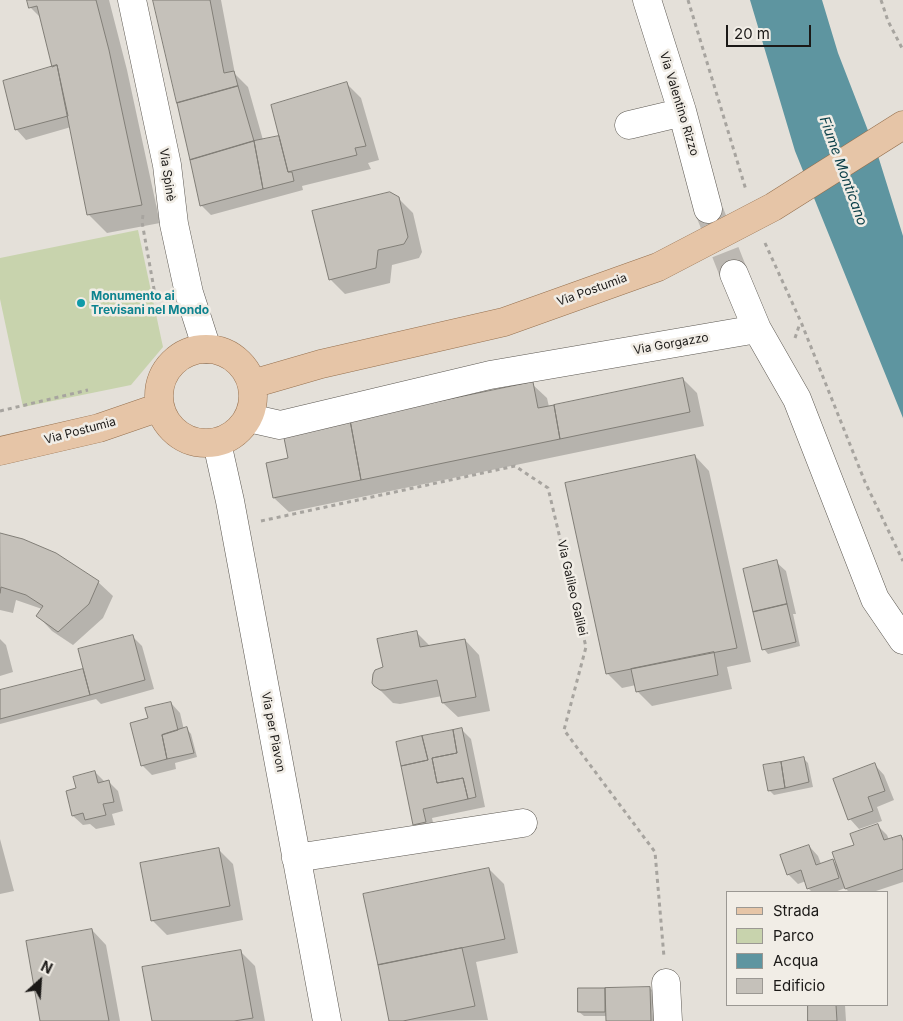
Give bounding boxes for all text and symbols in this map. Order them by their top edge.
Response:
scale bar [728,15,813,47]
text: 20 m [734,24,770,43]
street label: Via Valentino Rizzo [656,50,702,158]
water label: Fiume Monticano [815,114,871,228]
street label: Via Spinè [156,148,178,202]
street label: Via Postumia [555,271,629,309]
place label: Monumento ai Trevisani nel Mondo [91,289,209,317]
marker: Monumento ai Trevisani nel Mondo [75,297,87,309]
street label: Via Gorgazzo [632,330,710,358]
street label: Via Postumia [43,415,117,447]
street label: Via Galileo Galilei [554,539,590,637]
street label: Via per Piavon [258,691,288,773]
legend [726,891,888,1006]
text: Strada [773,901,819,920]
text: Parco [773,926,814,945]
text: Acqua [773,951,818,970]
north arrow [15,956,65,1006]
text: N [38,957,55,977]
text: Edificio [773,976,825,995]

